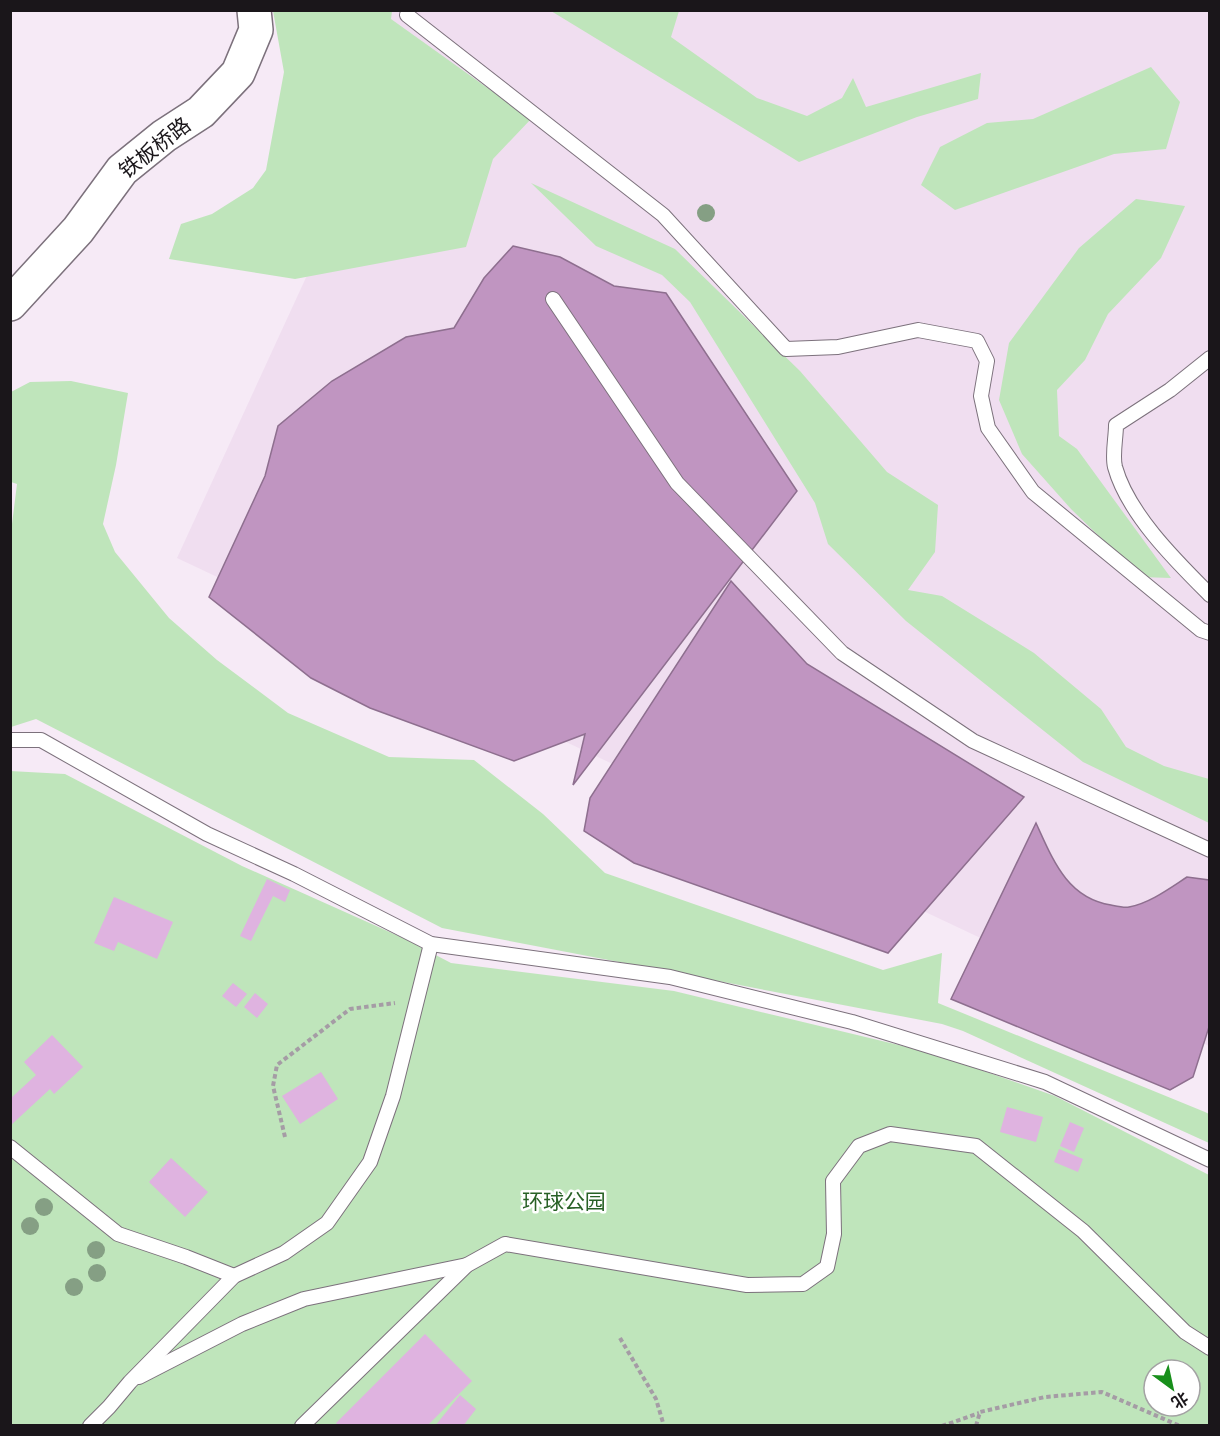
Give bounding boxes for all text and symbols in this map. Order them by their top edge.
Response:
street label: 铁板桥路 [115,113,195,183]
park label: 环球公园 [522,1190,606,1214]
north arrow [1142,1358,1202,1418]
text: 北 [1168,1388,1192,1412]

